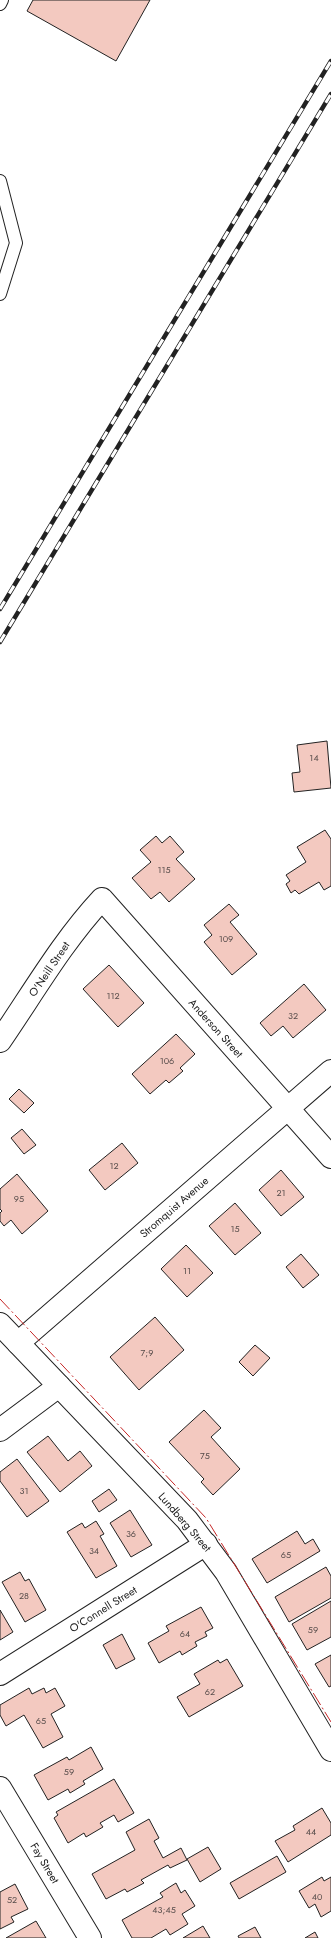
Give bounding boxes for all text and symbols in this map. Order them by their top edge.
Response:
house number: 14 [309,751,319,764]
house number: 115 [157,863,171,876]
house number: 109 [219,932,233,945]
street label: O'Neill Street [25,938,74,1000]
house number: 112 [106,989,120,1002]
street label: Anderson Street [185,995,247,1061]
house number: 32 [288,1009,298,1022]
house number: 106 [160,1054,174,1067]
house number: 12 [109,1159,119,1172]
street label: Stromquist Avenue [136,1172,212,1241]
house number: 21 [276,1186,286,1199]
house number: 95 [14,1192,24,1205]
house number: 15 [230,1222,240,1235]
house number: 11 [183,1264,191,1277]
house number: 7;9 [141,1346,153,1359]
house number: 75 [200,1449,210,1462]
house number: 31 [20,1484,28,1497]
street label: Lundberg Street [155,1489,216,1555]
house number: 36 [126,1527,136,1540]
house number: 34 [89,1544,99,1557]
house number: 65 [281,1548,291,1561]
street label: O'Connell Street [66,1582,140,1636]
house number: 28 [19,1589,29,1602]
house number: 59 [308,1623,318,1636]
house number: 64 [180,1627,190,1640]
house number: 62 [205,1685,215,1698]
house number: 65 [36,1714,46,1727]
house number: 59 [64,1765,74,1778]
house number: 44 [306,1825,316,1838]
street label: Fay Street [27,1840,64,1887]
house number: 40 [312,1890,323,1903]
house number: 52 [7,1893,17,1906]
house number: 43;45 [152,1903,176,1916]

